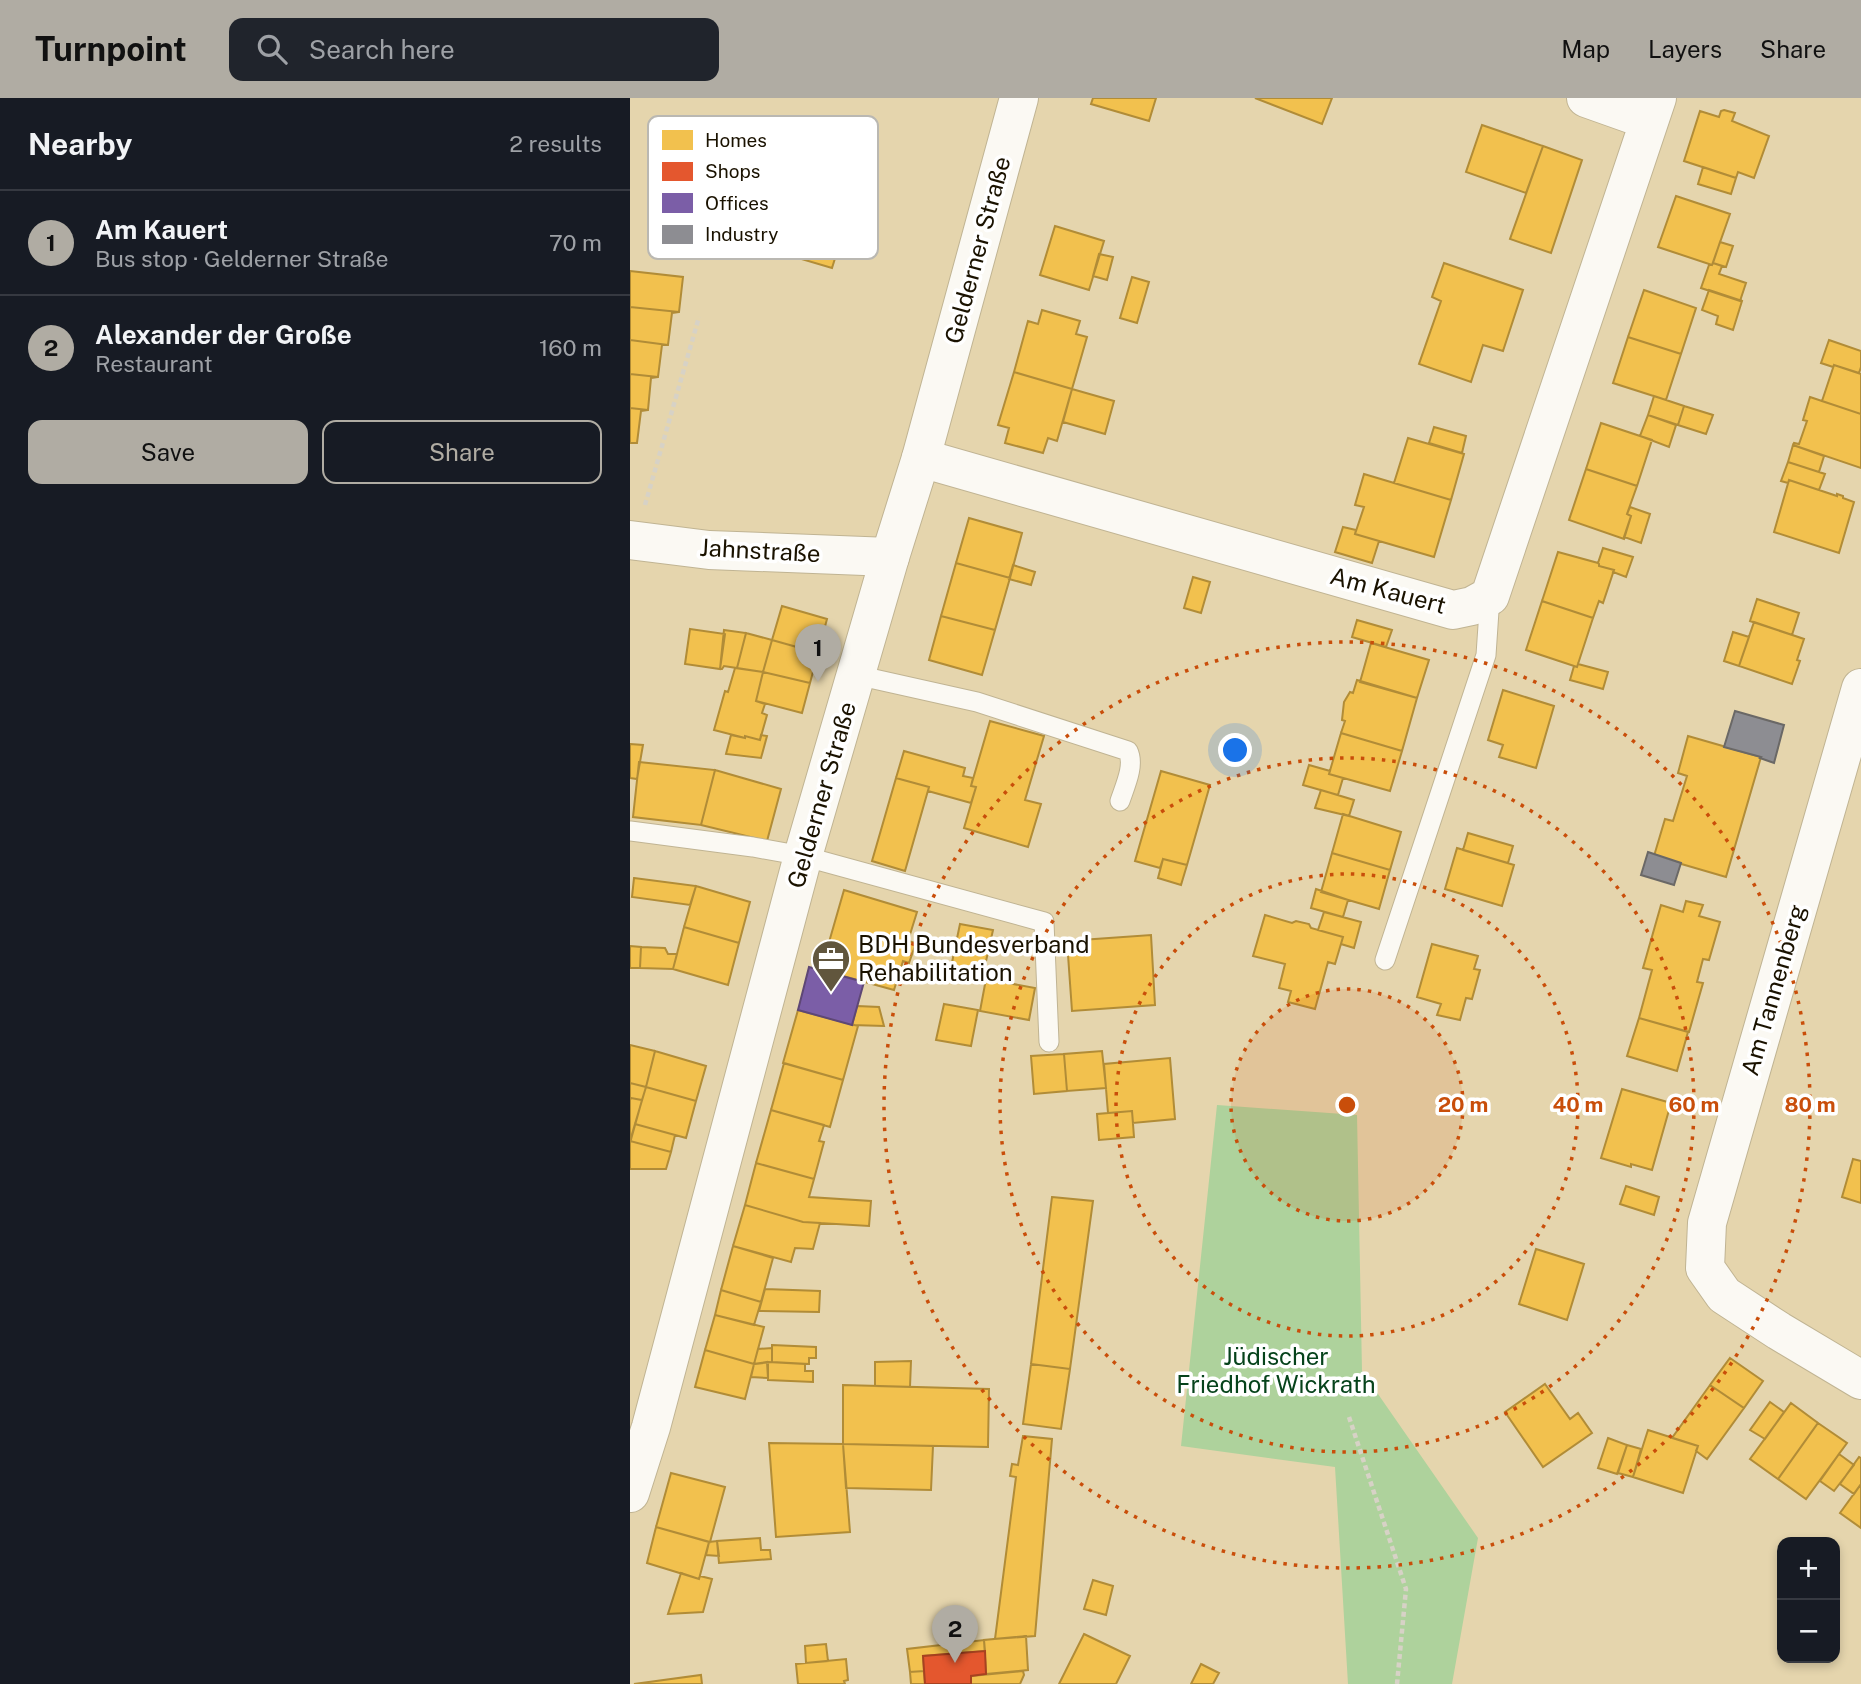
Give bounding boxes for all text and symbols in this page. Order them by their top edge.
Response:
search box [229,18,719,81]
text: Turnpoint [35,30,187,68]
icon: search [253,30,291,68]
text: Search here [309,34,455,65]
text: Map [1561,35,1610,63]
text: Layers [1648,35,1722,63]
text: Share [1760,35,1826,63]
legend [648,116,878,259]
text: Nearby [28,126,132,162]
text: Homes [705,129,767,151]
text: 2 results [509,130,602,157]
street label: Gelderner Straße [939,153,1015,346]
text: Shops [705,160,760,182]
text: Offices [705,192,769,214]
text: Am Kauert [95,214,228,245]
text: Industry [705,223,778,245]
text: 1 [46,229,56,256]
text: 70 m [549,229,602,256]
text: Bus stop · Gelderner Straße [95,245,388,272]
text: Alexander der Große [95,319,352,350]
text: 2 [44,334,58,361]
text: 160 m [539,334,602,361]
text: Restaurant [95,350,213,377]
button: Save [28,420,308,484]
button: Share [322,420,602,484]
street label: Jahnstraße [699,533,821,567]
street label: Am Kauert [1327,561,1449,619]
pin: 1 [795,624,841,682]
street label: Gelderner Straße [781,698,861,891]
your location [1218,733,1252,767]
street label: Am Tannenberg [1735,901,1811,1079]
place label: BDH Bundesverband Rehabilitation [858,930,1090,986]
office icon: BDH Bundesverband Rehabilitation [810,938,852,993]
text: 20 m [1438,1092,1488,1117]
text: 40 m [1553,1092,1603,1117]
text: 60 m [1669,1092,1719,1117]
text: 80 m [1784,1092,1836,1117]
centre of rings [1335,1093,1359,1117]
park label: Jüdischer Friedhof Wickrath [1176,1342,1376,1398]
map controls [1777,1537,1840,1663]
button: + [1777,1537,1840,1600]
button: − [1777,1600,1840,1663]
pin: 2 [932,1605,978,1663]

